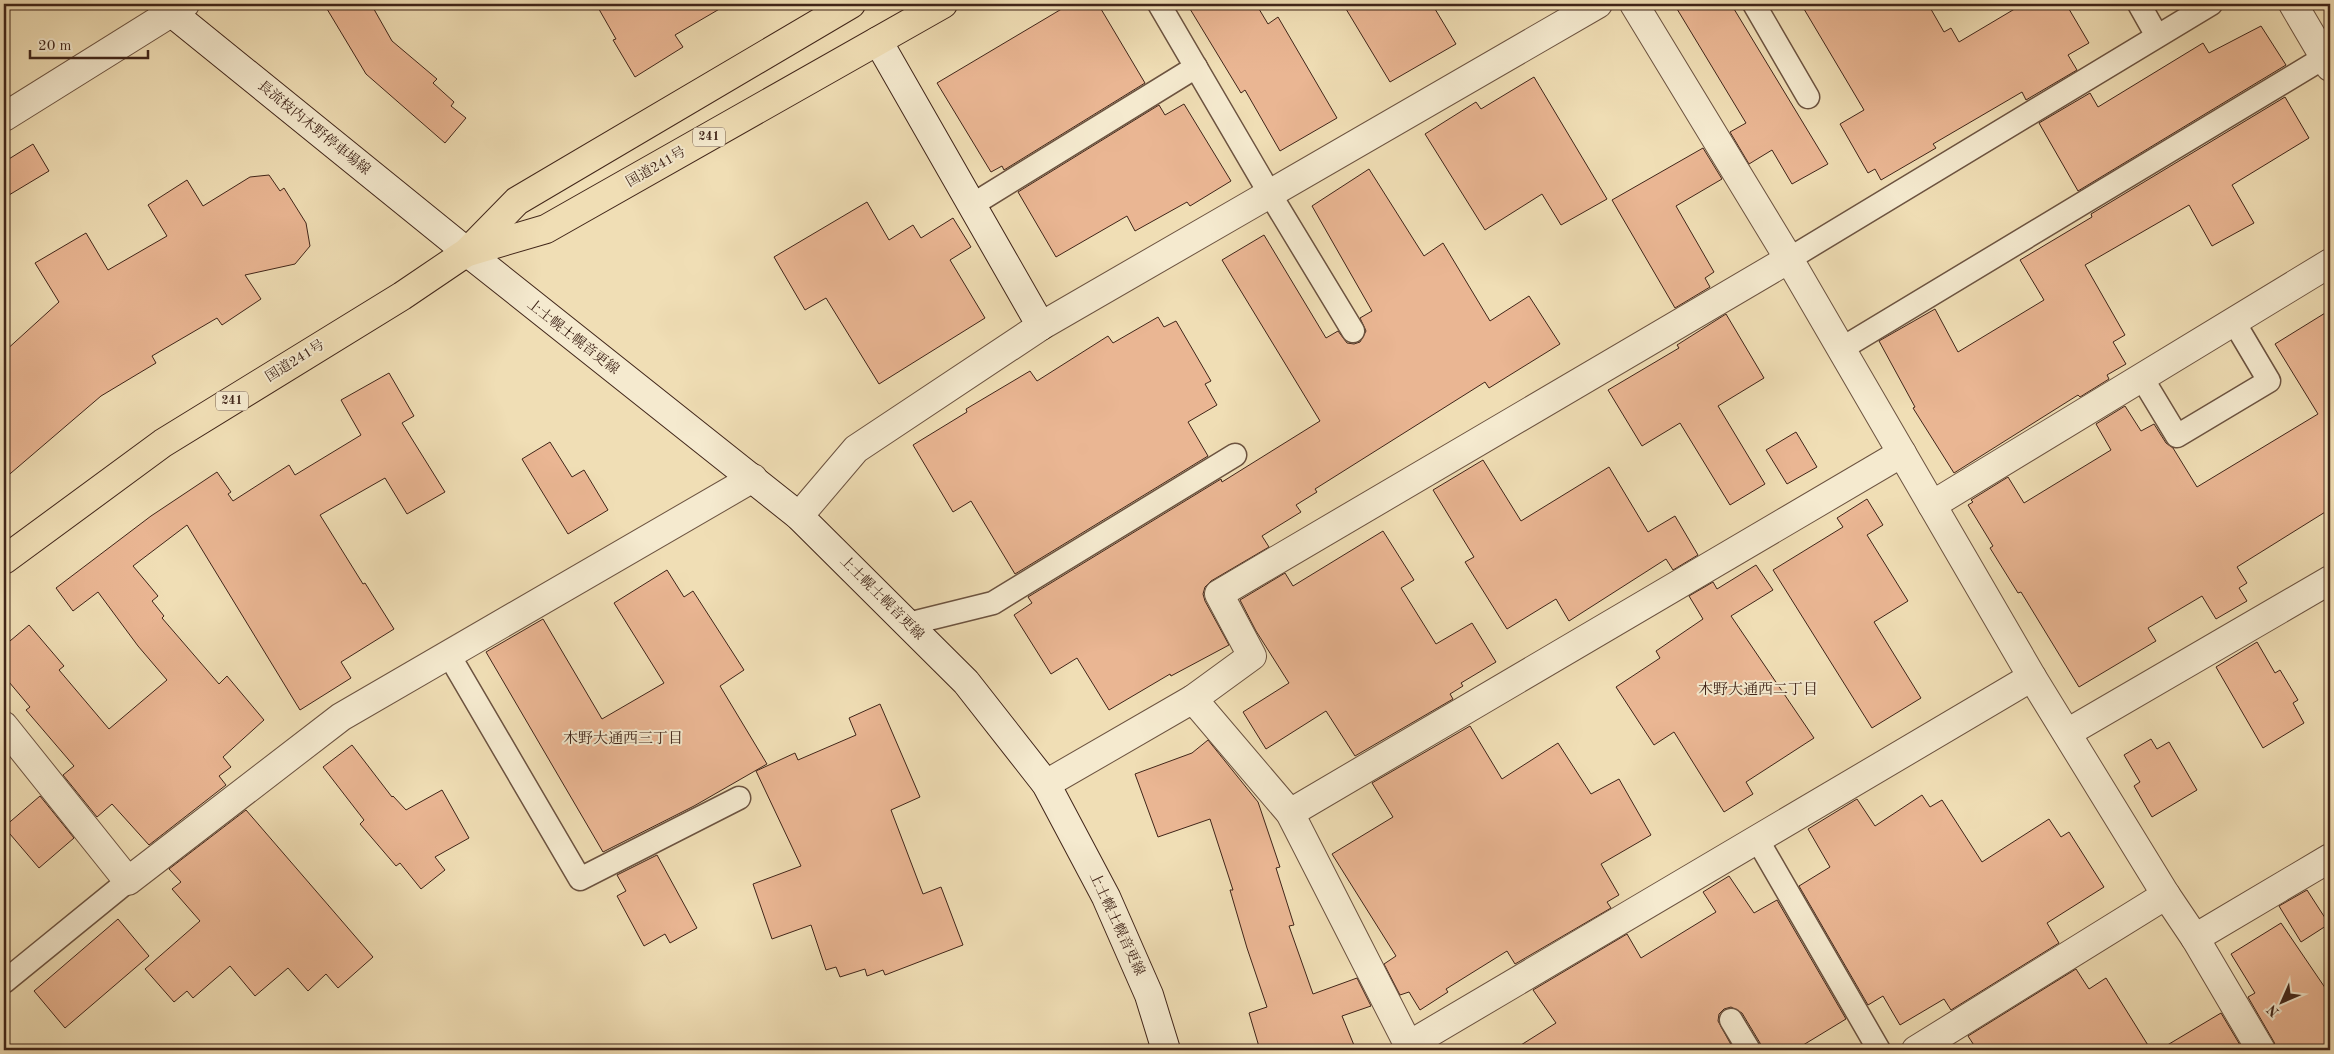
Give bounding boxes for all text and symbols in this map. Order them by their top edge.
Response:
scale bar [30,28,148,60]
text: 20 m [38,39,72,54]
street label: 長流枝内木野停車場線 [255,78,373,177]
road number: 241 [693,128,725,146]
street label: 国道241号 [623,143,688,190]
street label: 上士幌士幌音更線 [525,296,622,377]
street label: 国道241号 [263,337,327,385]
road number: 241 [216,392,248,411]
street label: 上士幌士幌音更線 [837,553,927,643]
district label: 木野大通西二丁目 [1698,681,1818,698]
district label: 木野大通西三丁目 [563,730,683,747]
street label: 上士幌士幌音更線 [1087,870,1148,978]
north arrow [2256,976,2306,1026]
text: N [2265,1002,2282,1019]

